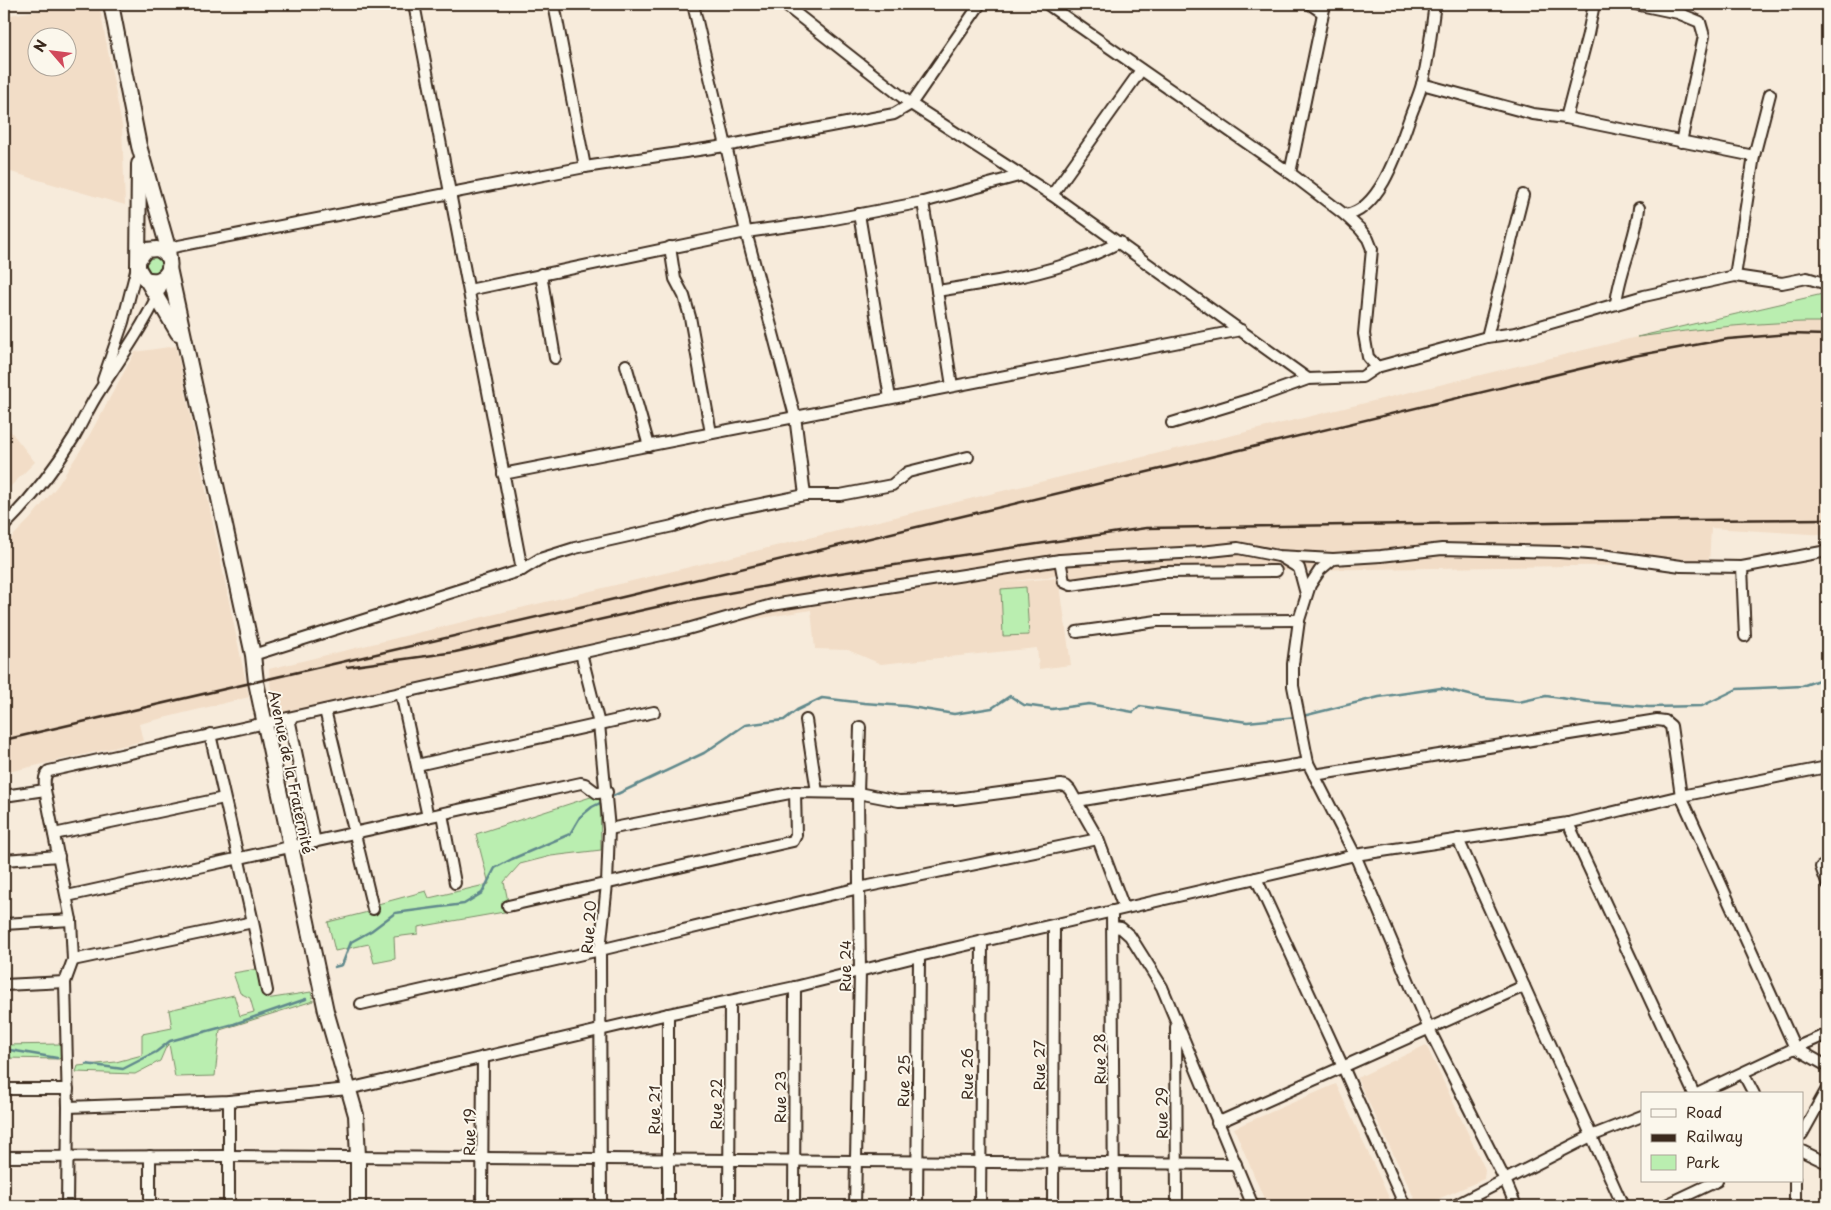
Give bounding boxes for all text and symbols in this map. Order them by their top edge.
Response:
north arrow [28,28,78,78]
text: N [28,36,52,55]
street label: Avenue de la Fraternité [263,688,321,856]
street label: Rue 20 [575,900,601,954]
street label: Rue 24 [833,940,856,992]
street label: Rue 28 [1087,1033,1111,1085]
street label: Rue 27 [1027,1039,1050,1090]
street label: Rue 26 [955,1048,978,1100]
street label: Rue 25 [891,1054,915,1108]
street label: Rue 23 [768,1071,791,1123]
street label: Rue 22 [704,1078,727,1130]
street label: Rue 21 [642,1085,665,1135]
street label: Rue 29 [1149,1087,1173,1139]
legend [1641,1092,1804,1182]
text: Road [1686,1100,1722,1123]
street label: Rue 19 [457,1108,480,1156]
text: Railway [1686,1124,1743,1147]
text: Park [1686,1150,1720,1173]

